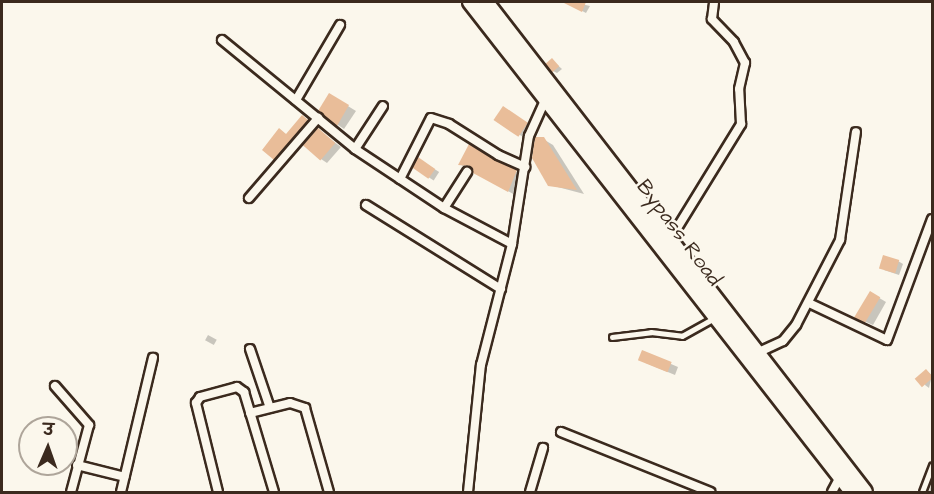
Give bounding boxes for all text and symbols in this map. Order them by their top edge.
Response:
street label: Bypass Road [631,175,727,291]
north arrow [18,416,78,476]
text: उ [43,419,54,441]

